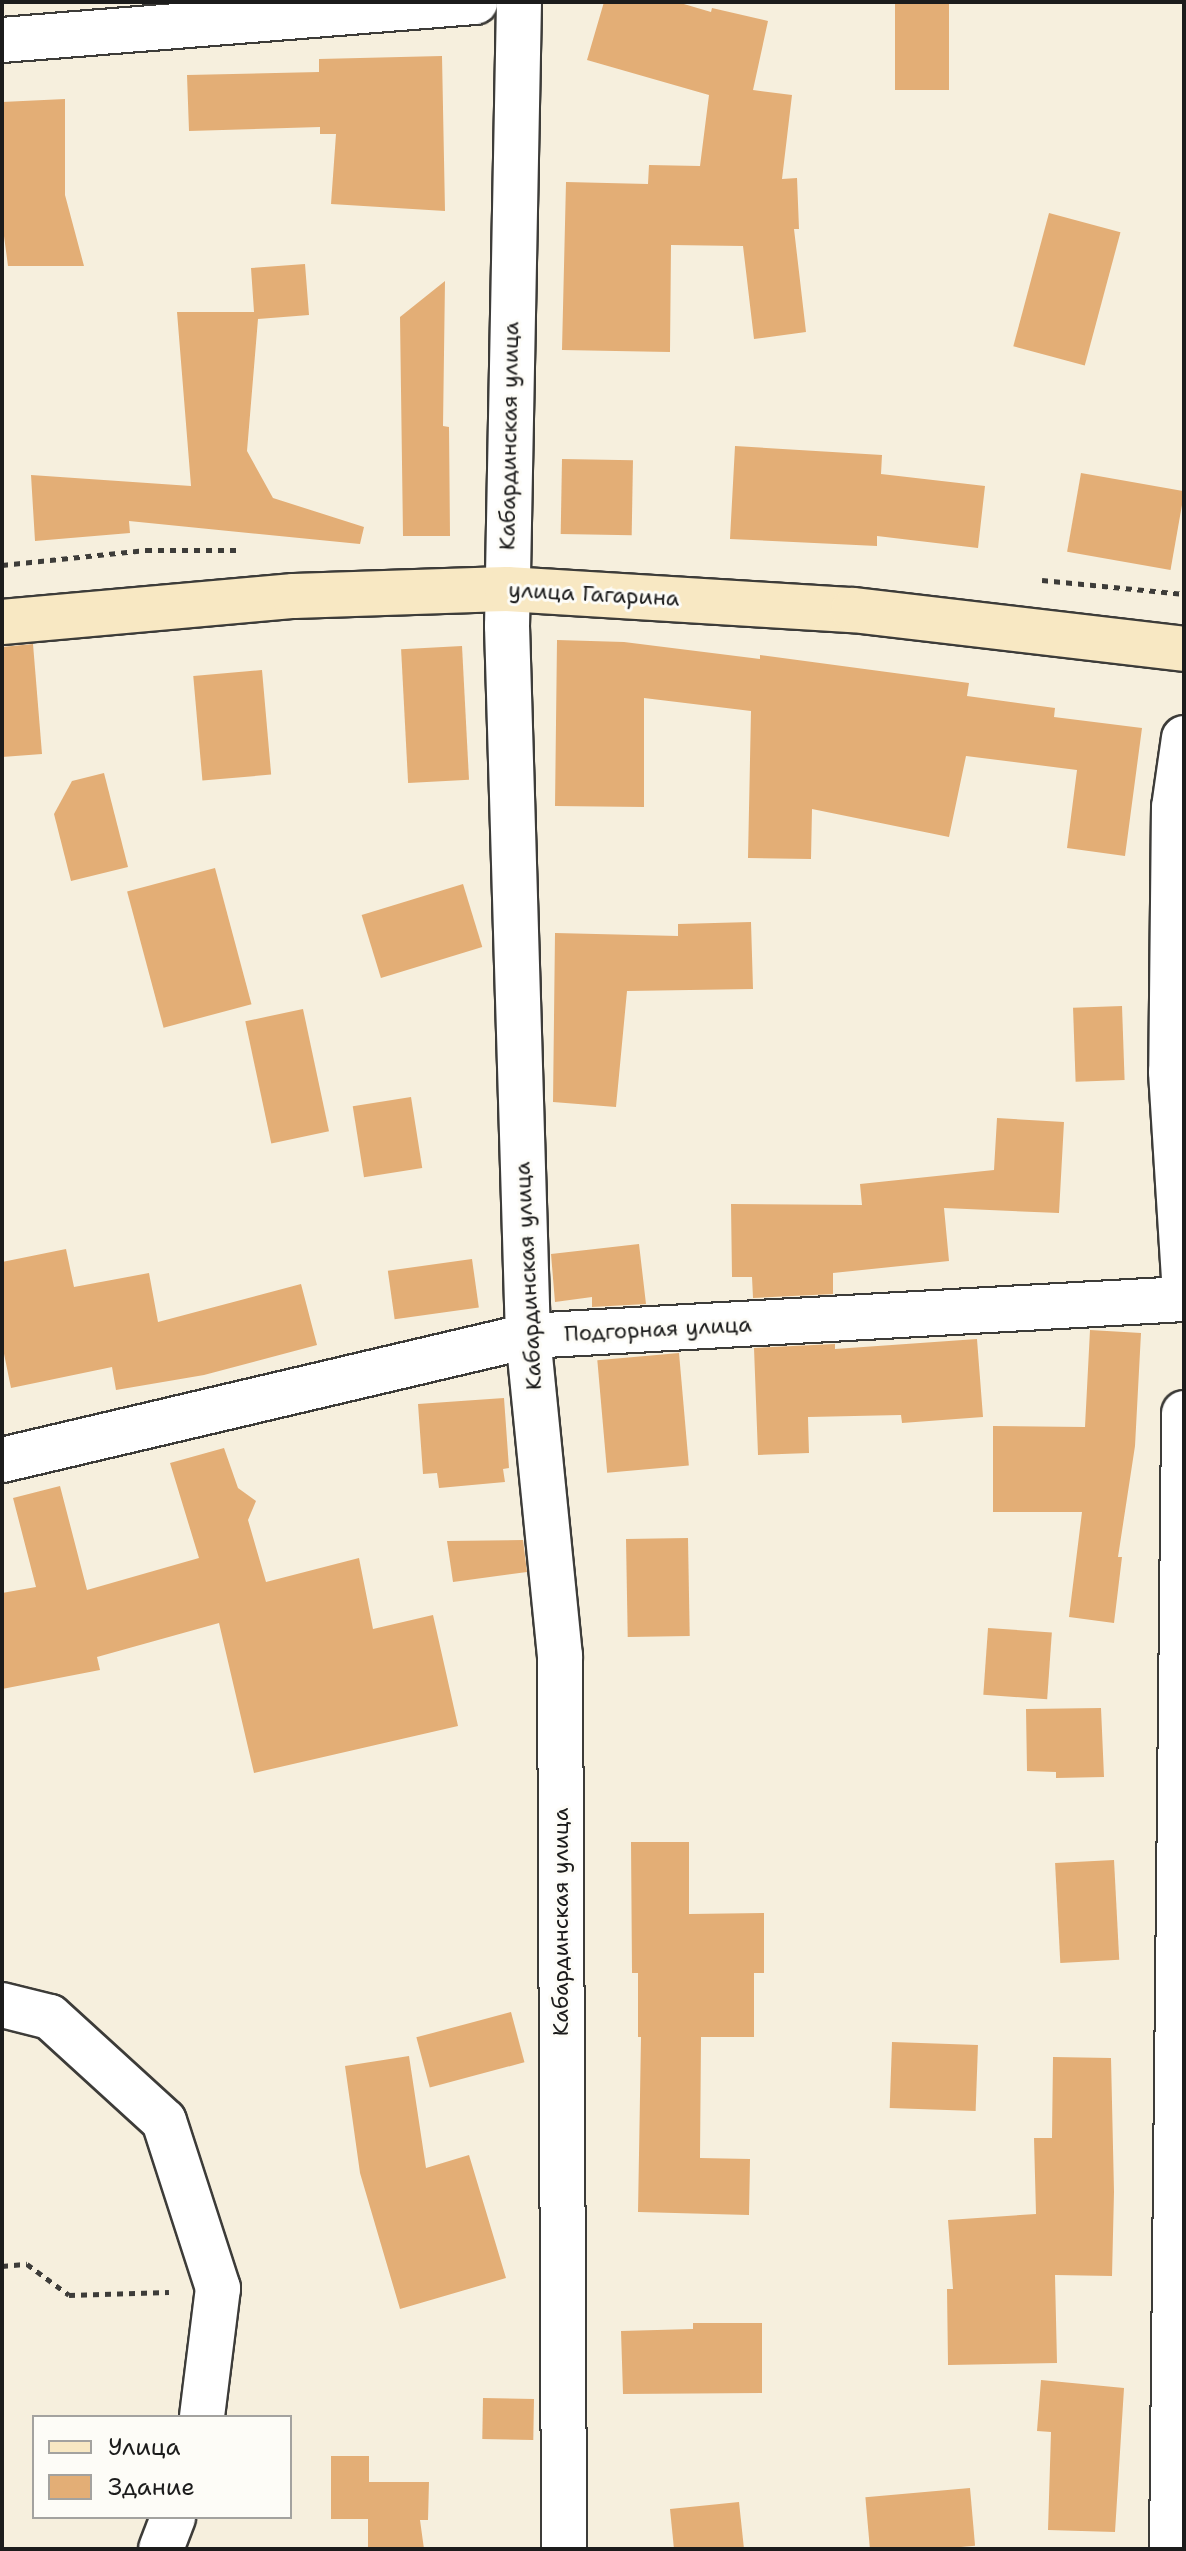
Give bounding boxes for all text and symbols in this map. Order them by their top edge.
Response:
street label: Кабардинская улица [494,321,524,551]
street label: улица Гагарина [508,576,680,612]
street label: Кабардинская улица [509,1161,547,1391]
street label: Подгорная улица [564,1311,752,1347]
street label: Кабардинская улица [548,1808,574,2036]
legend [32,2415,292,2519]
text: Улица [108,2431,181,2463]
text: Здание [108,2471,195,2503]

